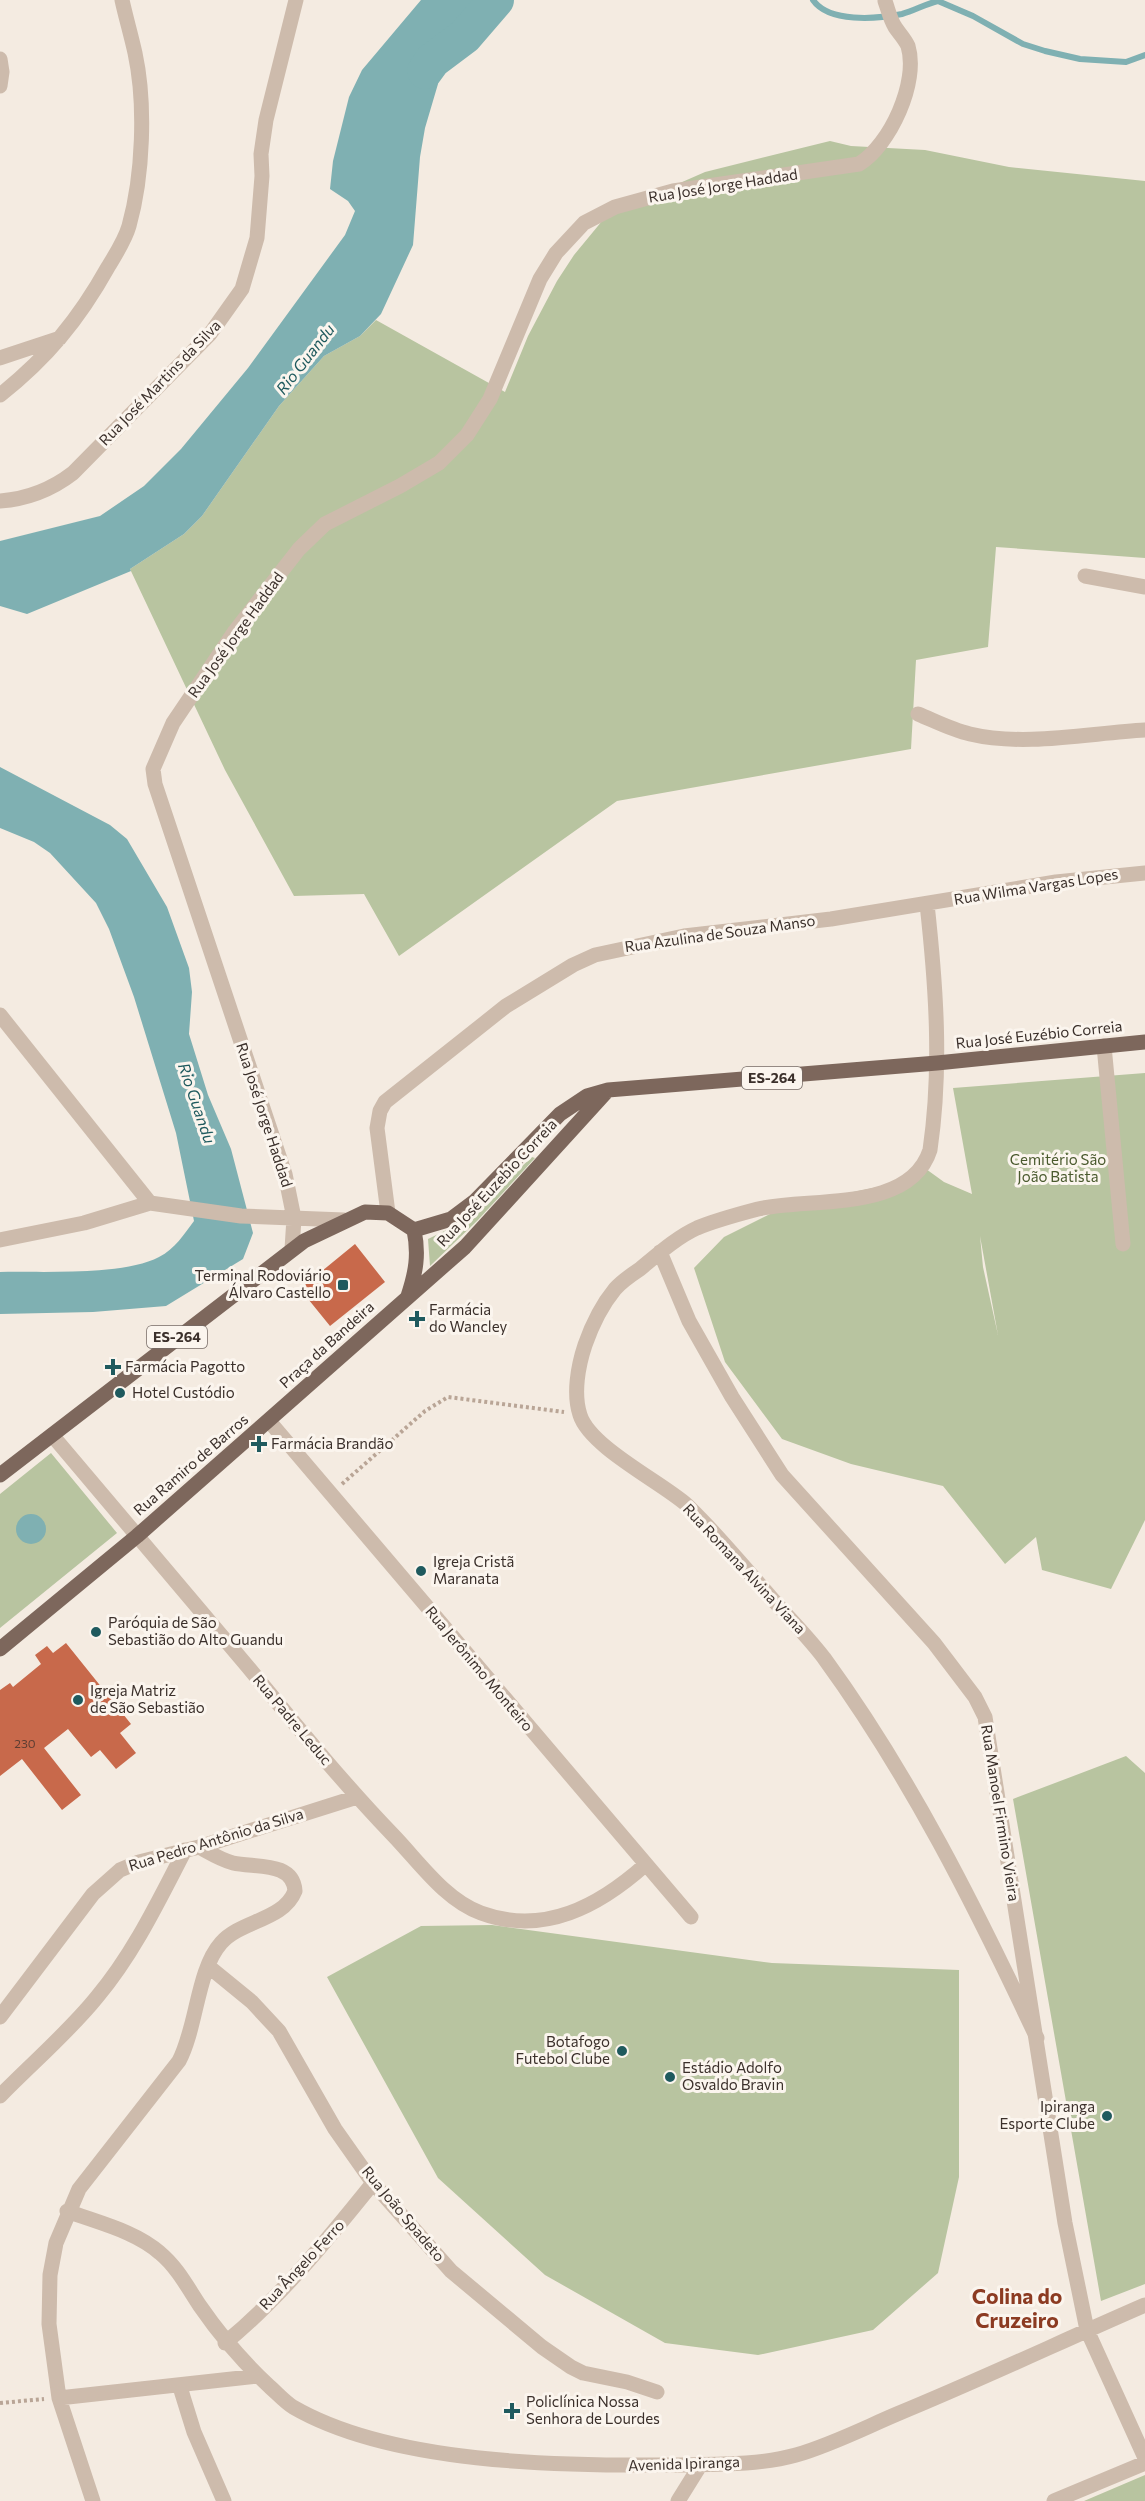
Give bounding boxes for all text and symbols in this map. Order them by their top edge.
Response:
street label: Rua José Jorge Haddad [647,164,799,206]
street label: Rua José Martins da Silva [95,316,224,449]
water label: Rio Guandu [271,320,338,398]
street label: Rua José Jorge Haddad [184,568,287,701]
street label: Rua Wilma Vargas Lopes [953,864,1119,908]
street label: Rua Azulina de Souza Manso [623,911,816,955]
street label: Rua José Euzébio Correia [955,1016,1123,1052]
street label: Rua José Jorge Haddad [233,1040,297,1189]
water label: Rio Guandu [175,1060,220,1146]
road number: ES-264 [742,1067,802,1089]
street label: Rua José Euzebio Correia [433,1115,560,1250]
park label: Cemitério São João Batista [1010,1150,1106,1185]
place label: Terminal Rodoviário Álvaro Castello [195,1266,331,1301]
marker: Terminal Rodoviário Álvaro Castello [336,1278,350,1292]
street label: Praça da Bandeira [275,1297,377,1391]
place label: Farmácia do Wancley [429,1300,507,1335]
marker: Farmácia do Wancley [410,1312,424,1326]
road number: ES-264 [147,1326,207,1348]
place label: Farmácia Pagotto [125,1357,245,1375]
marker: Farmácia Pagotto [106,1360,120,1374]
place label: Hotel Custódio [132,1383,235,1401]
marker: Hotel Custódio [113,1386,127,1400]
street label: Rua Ramiro de Barros [129,1410,251,1519]
place label: Farmácia Brandão [271,1434,393,1452]
marker: Farmácia Brandão [252,1437,266,1451]
street label: Rua Romana Alvina Viana [680,1500,810,1637]
place label: Igreja Cristã Maranata [433,1552,514,1587]
marker: Igreja Cristã Maranata [414,1564,428,1578]
street label: Rua Jerônimo Monteiro [422,1602,537,1735]
place label: Paróquia de São Sebastião do Alto Guandu [108,1613,283,1648]
marker: Paróquia de São Sebastião do Alto Guandu [89,1625,103,1639]
street label: Rua Padre Leduc [250,1670,336,1768]
place label: Igreja Matriz de São Sebastião [90,1681,205,1716]
marker: Igreja Matriz de São Sebastião [71,1693,85,1707]
street label: Rua Manoel Firmino Vieira [978,1723,1024,1903]
house number: 230 [14,1736,36,1750]
street label: Rua Pedro Antônio da Silva [126,1804,305,1874]
place label: Botafogo Futebol Clube [516,2032,610,2067]
marker: Botafogo Futebol Clube [615,2044,629,2058]
place label: Estádio Adolfo Osvaldo Bravin [682,2058,784,2093]
marker: Estádio Adolfo Osvaldo Bravin [663,2070,677,2084]
place label: Ipiranga Esporte Clube [999,2097,1095,2132]
marker: Ipiranga Esporte Clube [1100,2109,1114,2123]
street label: Rua João Spadeto [359,2162,449,2265]
street label: Rua Ângelo Ferro [254,2215,348,2313]
district label: Colina do Cruzeiro [972,2283,1062,2332]
place label: Policlínica Nossa Senhora de Lourdes [526,2392,660,2427]
marker: Policlínica Nossa Senhora de Lourdes [503,2402,521,2420]
street label: Avenida Ipiranga [628,2452,740,2474]

